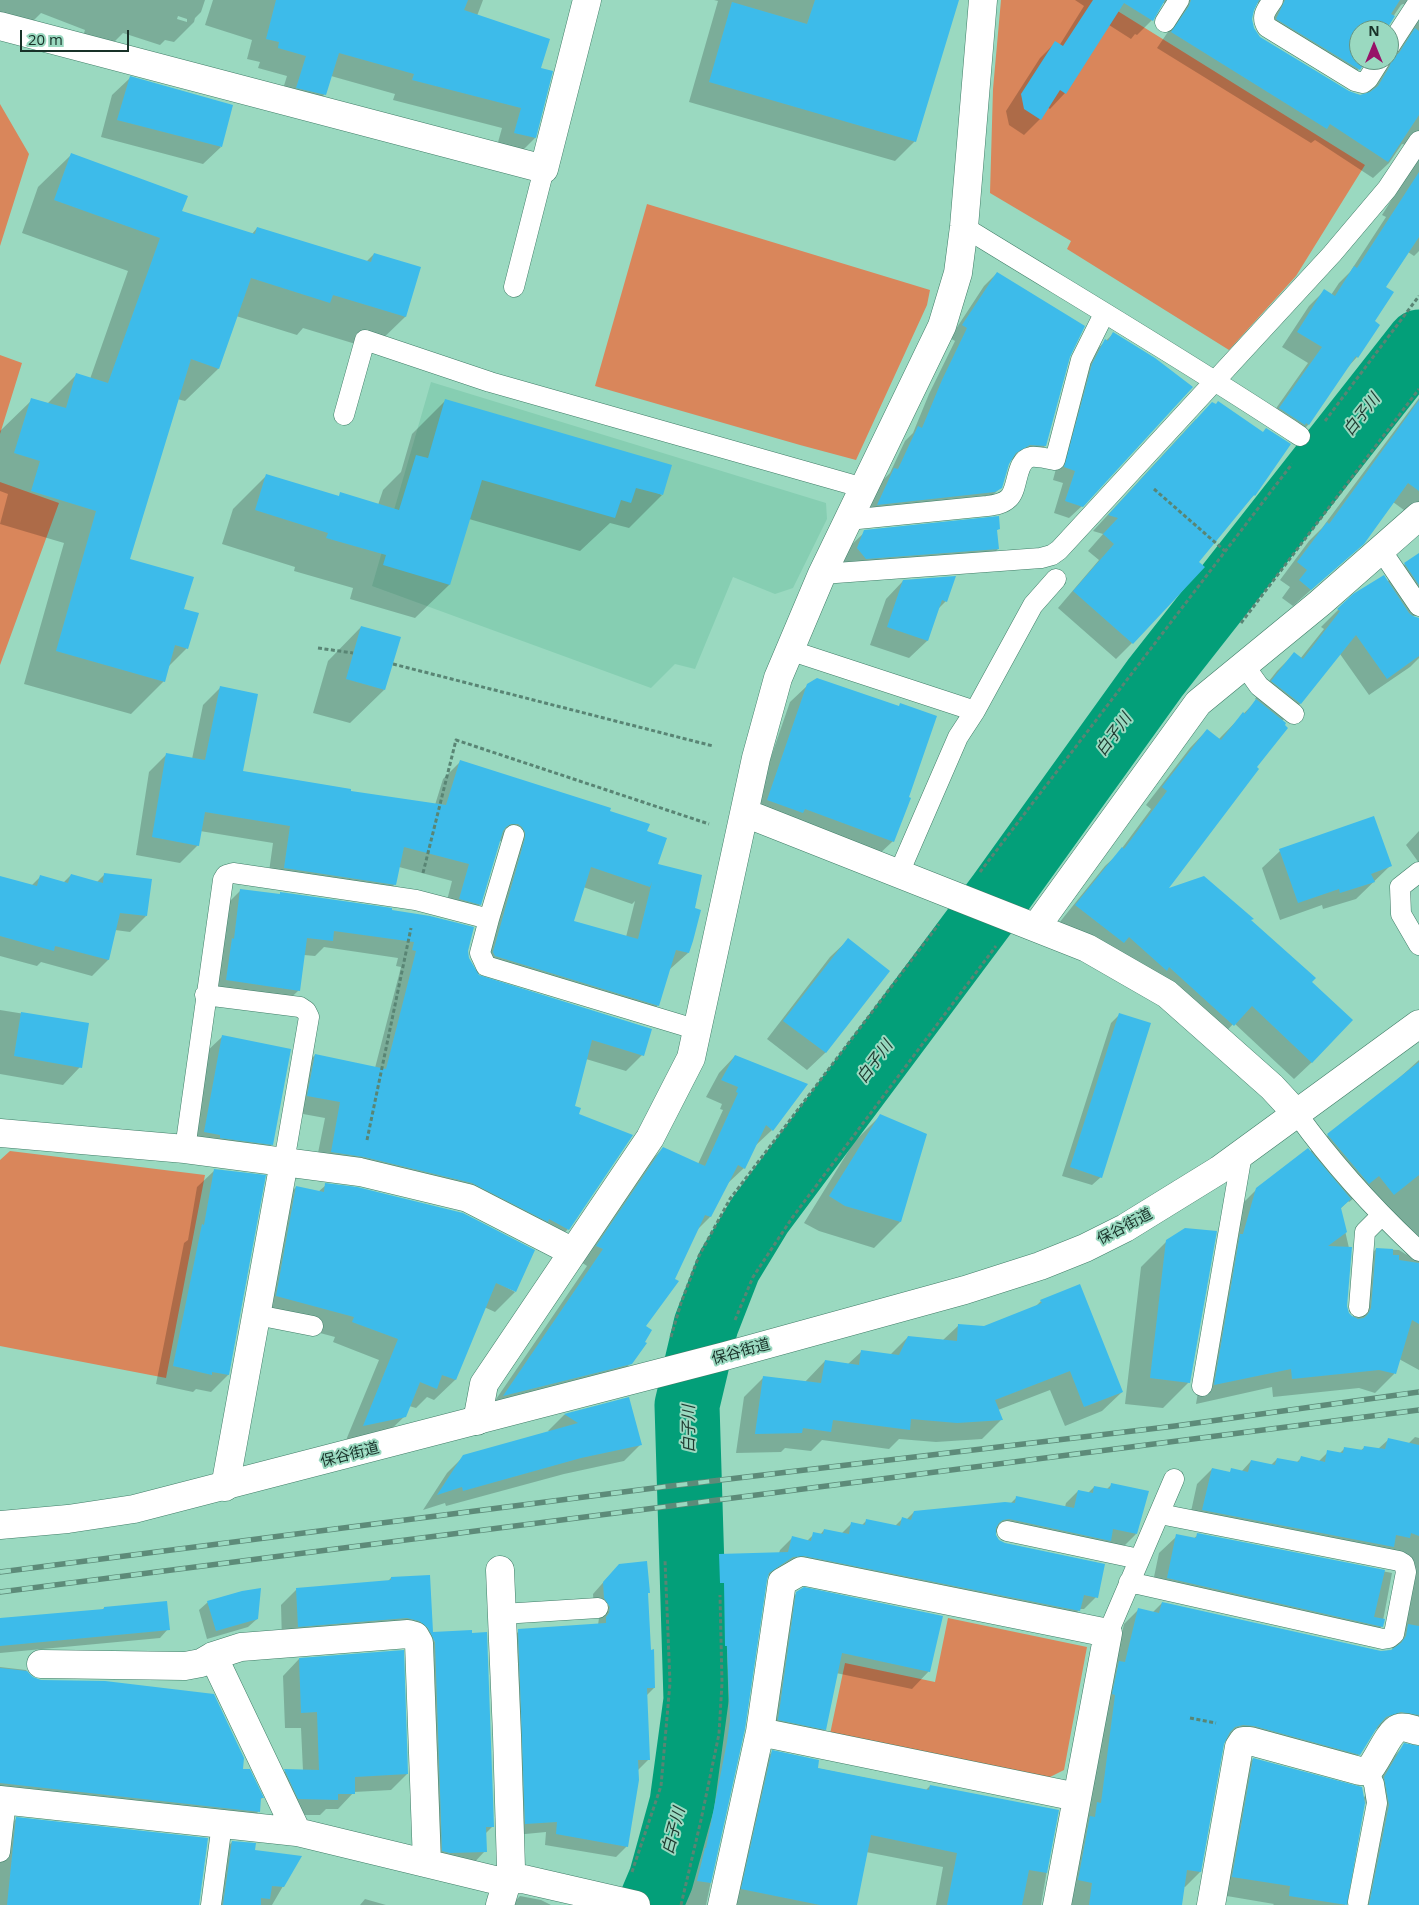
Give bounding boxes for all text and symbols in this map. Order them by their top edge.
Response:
scale bar [22,20,131,52]
north arrow [1349,20,1399,70]
text: N [1368,21,1380,40]
text: 20 m [28,29,63,49]
water label: 白子川 [1340,390,1384,440]
water label: 白子川 [1092,710,1136,760]
water label: 白子川 [853,1037,897,1087]
street label: 保谷街道 [1094,1205,1156,1249]
street label: 保谷街道 [710,1336,772,1368]
water label: 白子川 [679,1405,699,1453]
street label: 保谷街道 [319,1439,381,1471]
water label: 白子川 [659,1805,689,1857]

